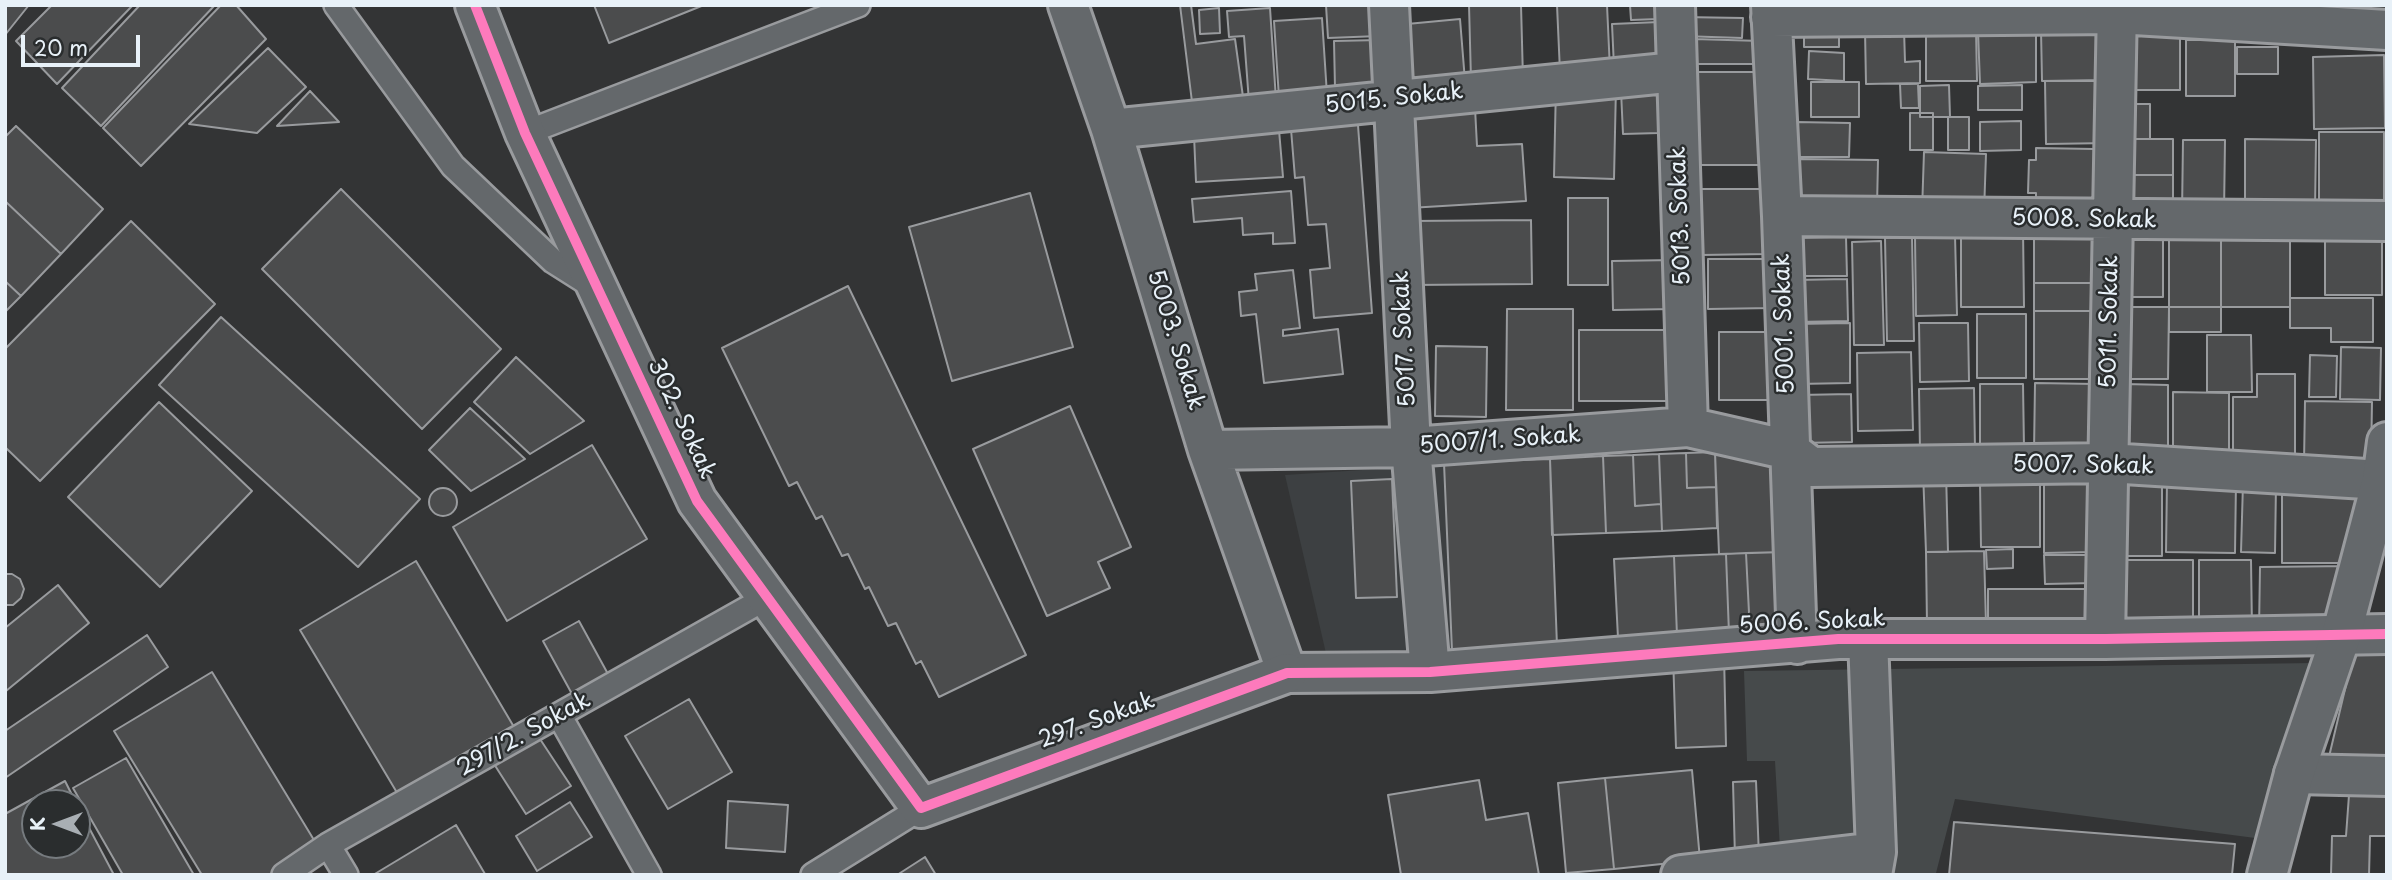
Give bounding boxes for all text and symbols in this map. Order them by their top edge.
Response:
scale bar [24,21,144,65]
text: 20 m [34,31,88,63]
street label: 5015. Sokak [1323,78,1465,120]
street label: 5013. Sokak [1665,146,1697,286]
street label: 5008. Sokak [2011,205,2157,235]
street label: 5001. Sokak [1769,253,1801,395]
street label: 5011. Sokak [2095,255,2125,389]
street label: 5003. Sokak [1141,267,1209,413]
street label: 5017. Sokak [1388,270,1422,408]
street label: 302. Sokak [641,354,721,484]
street label: 5007/1. Sokak [1418,422,1582,460]
street label: 5007. Sokak [2012,451,2154,481]
street label: 5006. Sokak [1738,605,1886,641]
street label: 297/2. Sokak [452,687,596,783]
street label: 297. Sokak [1035,687,1159,755]
north arrow [21,789,91,859]
text: K [23,817,51,831]

